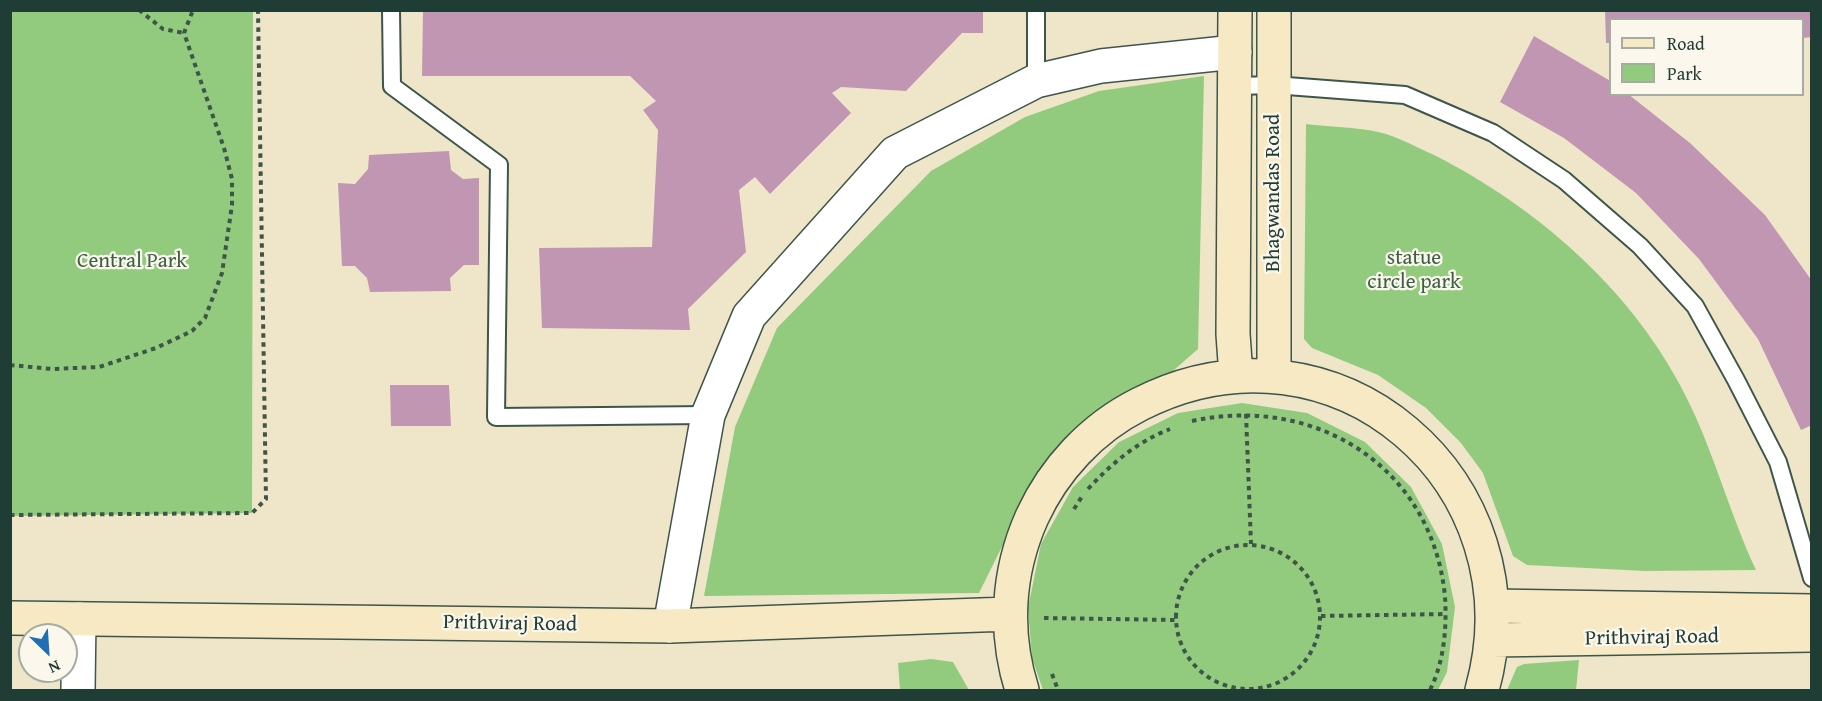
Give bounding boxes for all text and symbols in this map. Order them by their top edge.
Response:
legend [1609,18,1804,96]
text: Road [1667,30,1705,57]
text: Park [1667,60,1702,87]
street label: Bhagwandas Road [1261,114,1287,272]
park label: statue circle park [1367,246,1461,296]
park label: Central Park [77,249,187,275]
street label: Prithviraj Road [443,610,577,638]
north arrow [18,623,78,683]
street label: Prithviraj Road [1585,624,1719,652]
text: N [45,654,65,681]

